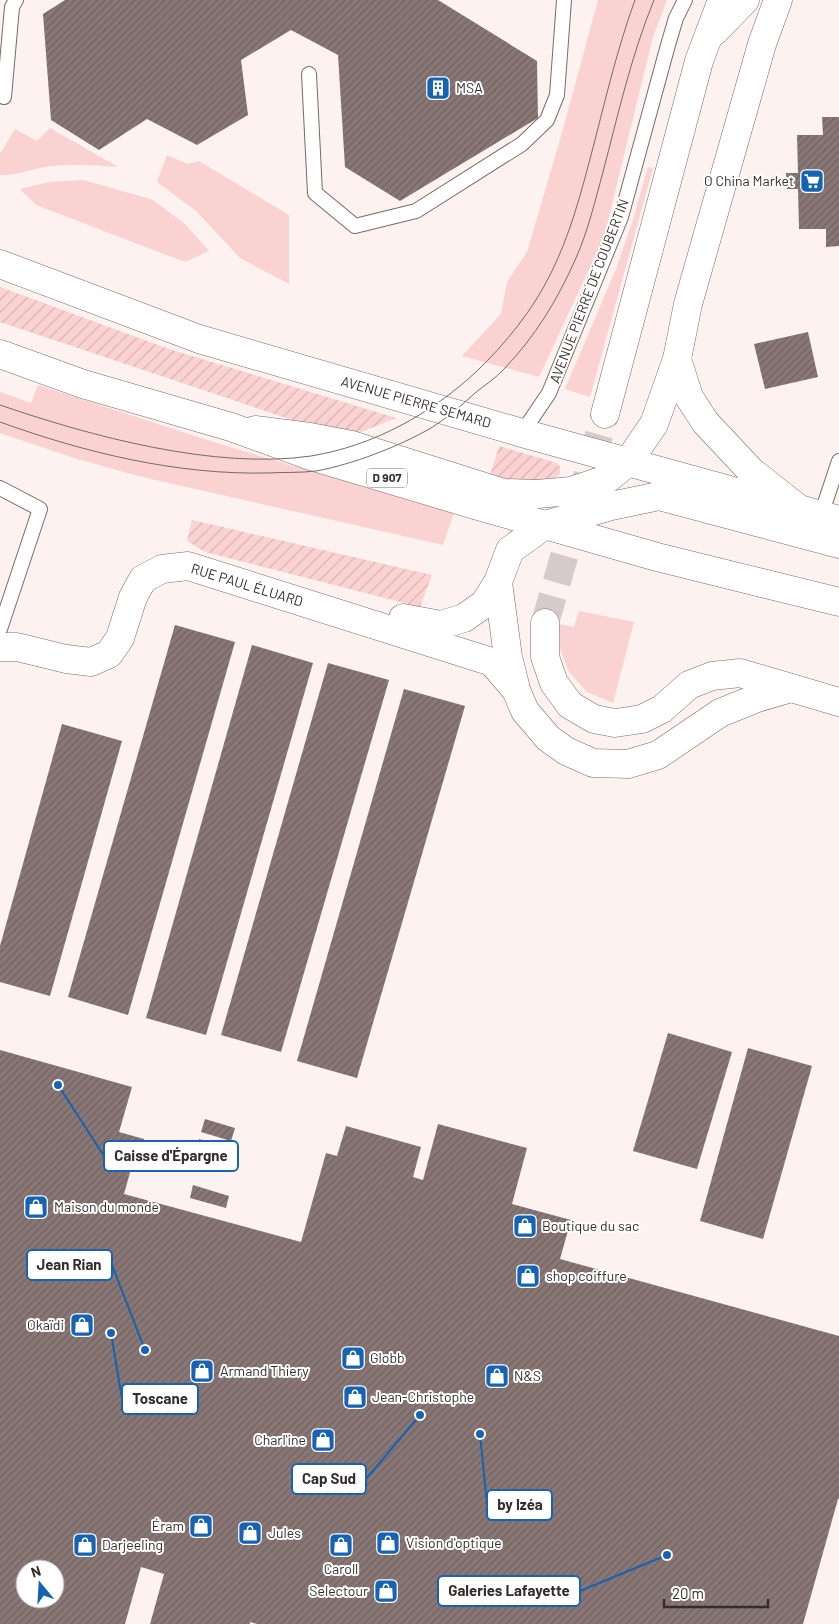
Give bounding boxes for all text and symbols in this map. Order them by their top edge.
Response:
building icon: MSA [425,75,451,101]
place label: MSA [456,79,483,96]
supermarket icon: O China Market [799,168,825,194]
place label: O China Market [704,172,794,189]
street label: AVENUE PIERRE DE COUBERTIN [545,196,632,385]
street label: AVENUE PIERRE SEMARD [339,372,493,431]
road number: D 907 [367,468,407,488]
street label: RUE PAUL ÉLUARD [189,559,305,610]
callout: Caisse d'Épargne [104,1141,238,1171]
text: Caisse d'Épargne [114,1146,228,1164]
shop icon: Maison du monde [23,1194,49,1220]
place label: Maison du monde [54,1198,159,1215]
shop icon: Boutique du sac [512,1213,538,1239]
place label: Boutique du sac [542,1217,639,1234]
callout: Jean Rian [27,1250,112,1280]
text: Jean Rian [36,1255,102,1273]
shop icon: shop coiffure [515,1263,541,1289]
place label: shop coiffure [546,1267,627,1284]
shop icon: Okaïdi [69,1312,95,1338]
place label: Okaïdi [27,1316,64,1333]
shop icon: Globb [340,1345,366,1371]
place label: Globb [370,1349,405,1366]
shop icon: Armand Thiery [189,1358,215,1384]
place label: Armand Thiery [220,1362,309,1379]
shop icon: N&S [484,1363,510,1389]
place label: N&S [514,1367,541,1384]
callout: Toscane [122,1384,198,1414]
shop icon: Jean-Christophe [342,1384,368,1410]
place label: Jean-Christophe [372,1388,474,1405]
text: Toscane [132,1389,188,1407]
shop icon: Charl'ine [310,1427,336,1453]
place label: Charl'ine [254,1431,306,1448]
callout: Cap Sud [292,1464,366,1494]
text: Cap Sud [302,1469,356,1487]
callout: by Izéa [487,1490,552,1520]
text: by Izéa [497,1495,543,1513]
shop icon: Éram [188,1513,214,1539]
place label: Éram [152,1517,184,1534]
shop icon: Jules [237,1520,263,1546]
place label: Jules [268,1524,301,1541]
shop icon: Vision d'optique [375,1530,401,1556]
shop icon: Darjeeling [72,1532,98,1558]
shop icon: Caroll [328,1532,354,1558]
place label: Vision d'optique [406,1534,502,1551]
place label: Darjeeling [102,1536,163,1553]
north arrow [15,1559,65,1609]
place label: Caroll [324,1560,358,1577]
text: N [29,1562,43,1581]
callout: Galeries Lafayette [438,1576,580,1606]
scale bar [664,1576,768,1608]
shop icon: Selectour [373,1578,399,1604]
text: Galeries Lafayette [448,1581,570,1599]
place label: Selectour [309,1582,368,1599]
text: 20 m [672,1584,704,1602]

